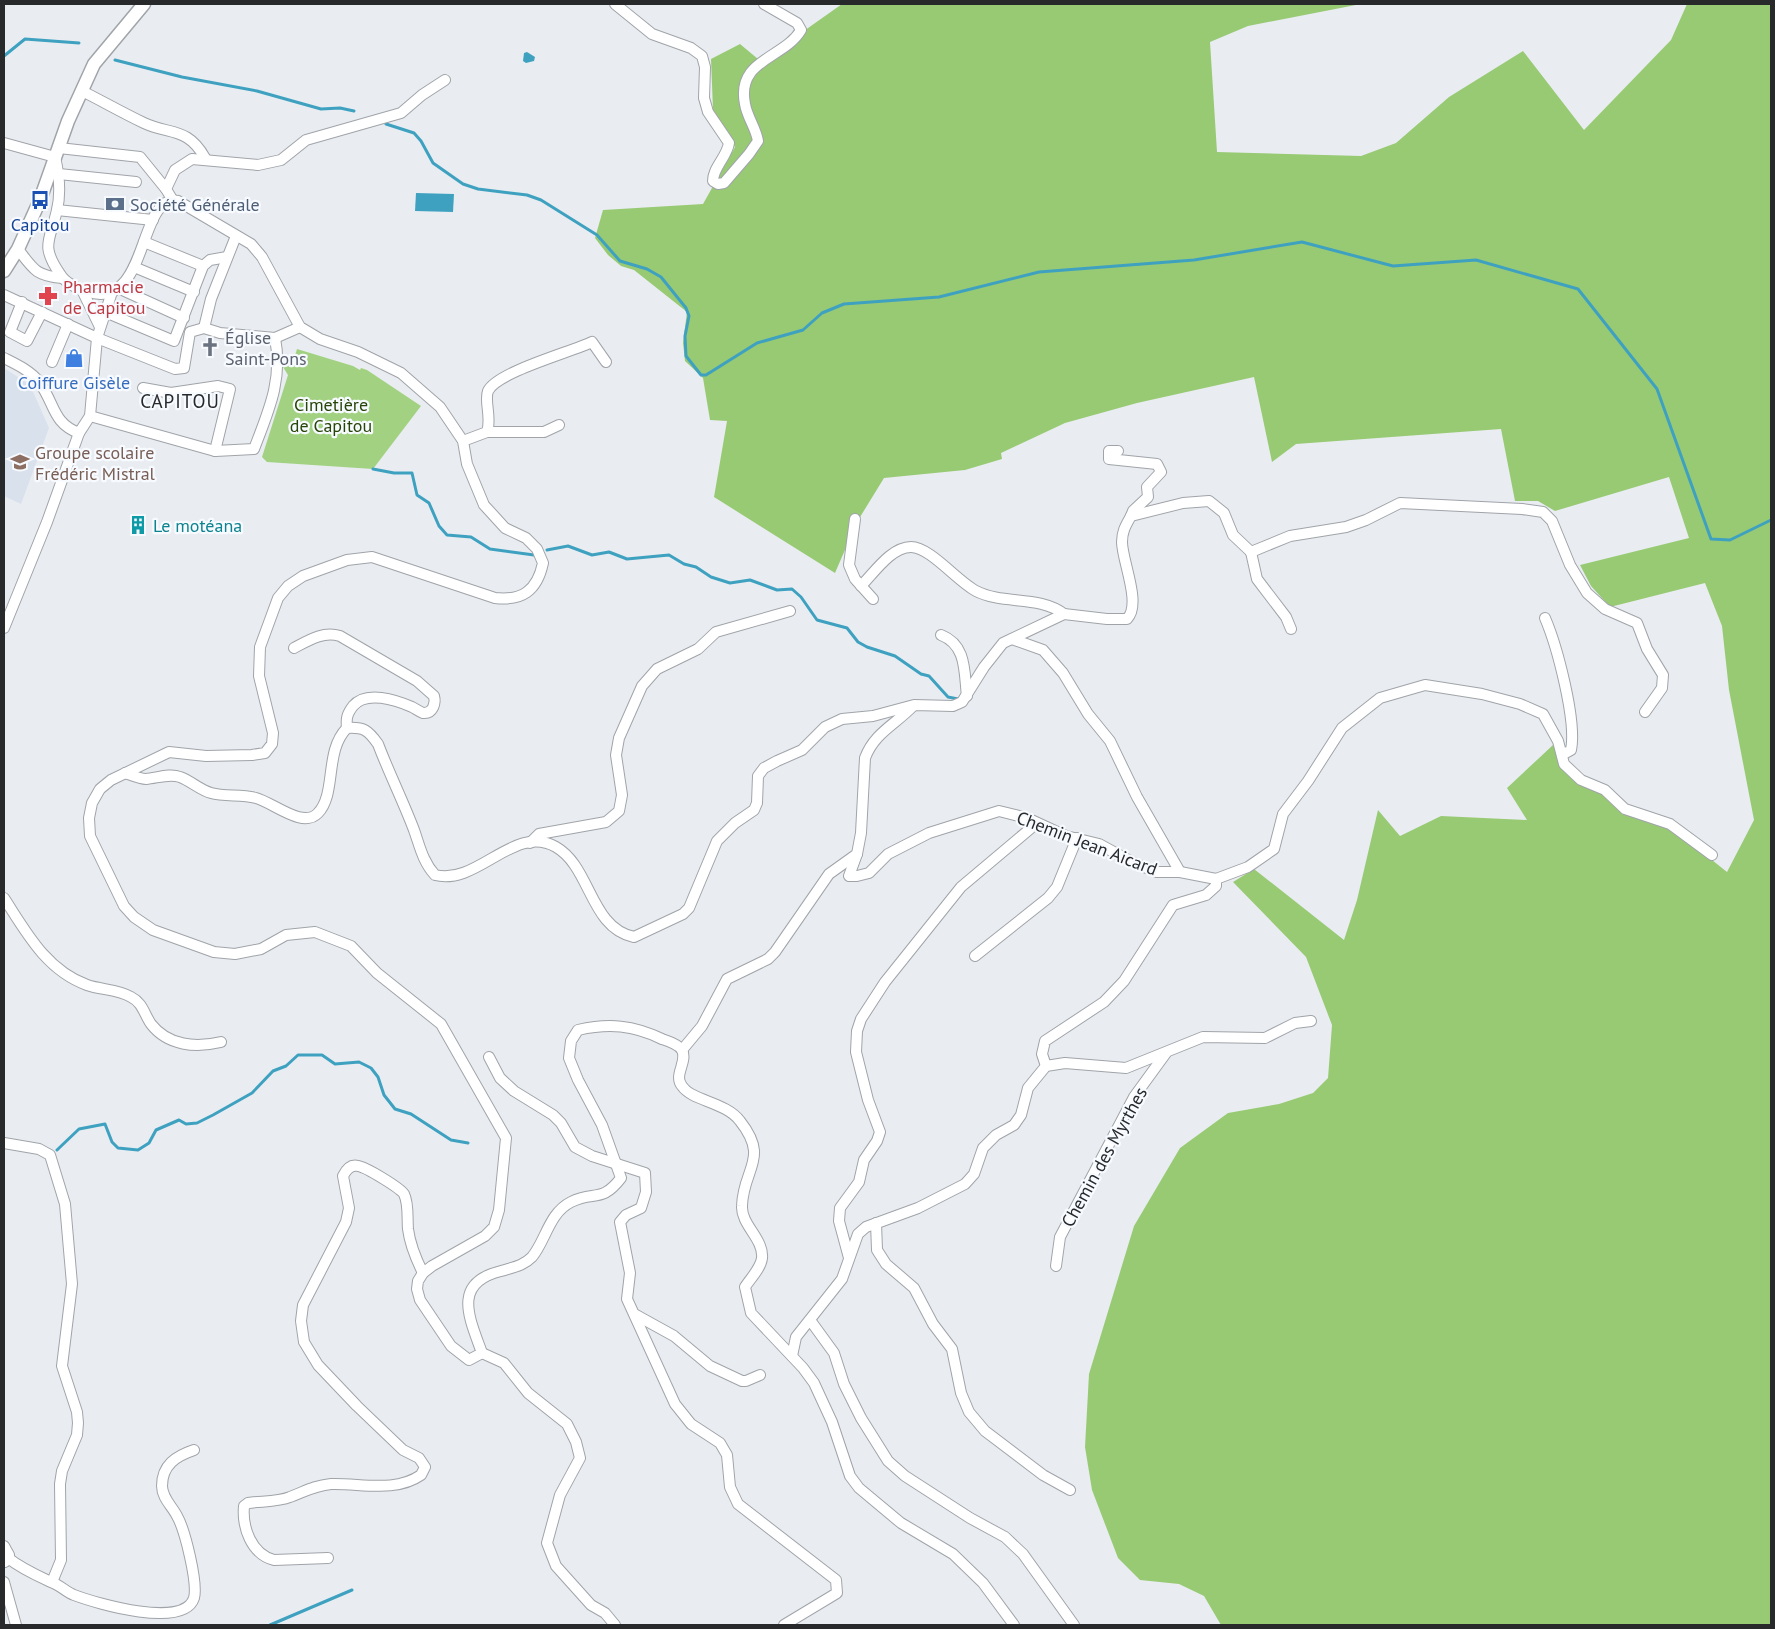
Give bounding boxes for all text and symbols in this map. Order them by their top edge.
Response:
bus stop icon: Capitou [29,189,51,211]
bank icon: Société Générale [104,193,126,215]
place label: Société Générale [130,193,260,216]
place label: Capitou [11,213,69,236]
place label: Pharmacie de Capitou [63,275,145,319]
pharmacy icon: Pharmacie de Capitou [37,285,59,307]
place label: Église Saint-Pons [225,326,307,370]
church icon: Église Saint-Pons [199,336,221,358]
shop icon: Coiffure Gisèle [63,347,85,369]
place label: Coiffure Gisèle [18,371,130,394]
district label: CAPITOU [140,389,220,413]
park label: Cimetière de Capitou [290,393,372,437]
place label: Groupe scolaire Frédéric Mistral [35,441,156,485]
school or university icon: Groupe scolaire Frédéric Mistral [9,451,31,473]
building icon: Le motéana [127,514,149,536]
place label: Le motéana [153,514,242,537]
street label: Chemin Jean Aicard [1013,806,1161,880]
street label: Chemin des Myrthes [1056,1083,1152,1231]

